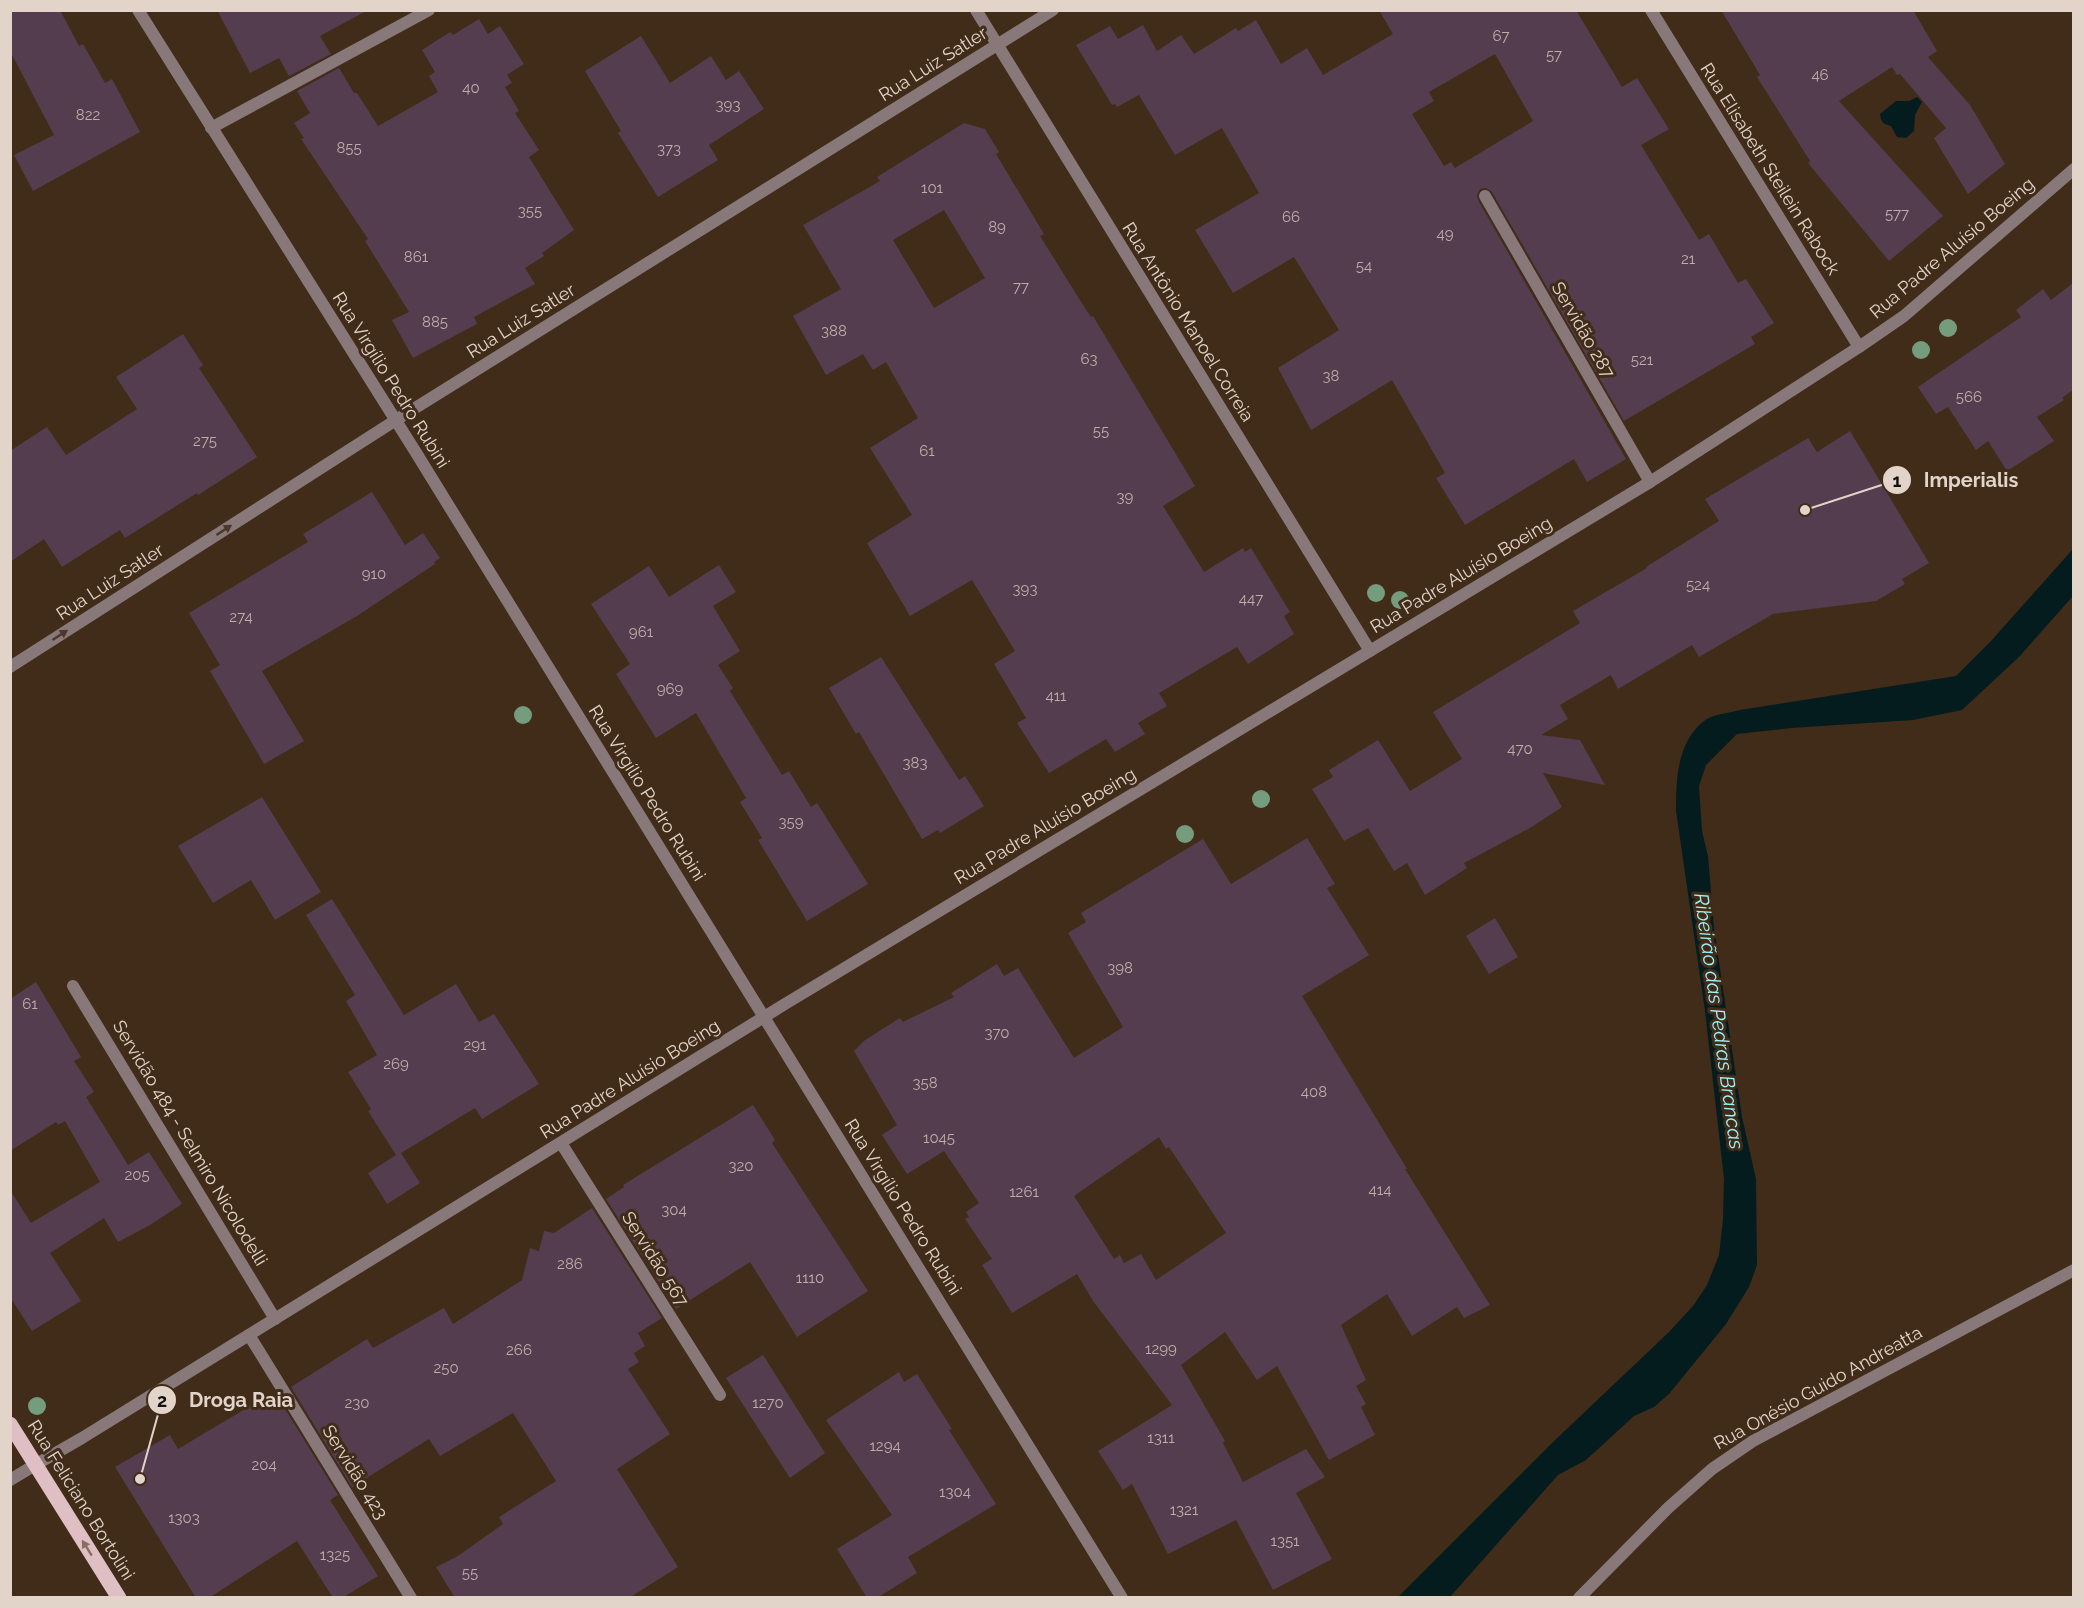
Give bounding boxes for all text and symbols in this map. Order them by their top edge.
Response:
street label: Rua Luiz Satler [875,22,991,105]
house number: 67 [1492,27,1510,45]
house number: 57 [1546,46,1562,64]
street label: Rua Elisabeth Steilein Rabock [1696,59,1845,279]
house number: 46 [1811,66,1829,84]
house number: 40 [462,79,480,97]
house number: 393 [716,96,740,114]
house number: 822 [76,106,100,124]
house number: 855 [336,139,362,157]
house number: 373 [657,140,681,158]
street label: Rua Padre Aluísio Boeing [1865,173,2038,322]
house number: 101 [921,179,944,197]
house number: 355 [518,202,542,220]
house number: 577 [1885,205,1909,223]
house number: 66 [1282,208,1300,226]
house number: 89 [988,218,1006,236]
street label: Rua Antônio Manoel Correia [1118,218,1259,425]
house number: 49 [1437,225,1454,243]
house number: 861 [404,248,429,266]
house number: 21 [1681,250,1696,268]
house number: 54 [1356,257,1372,275]
house number: 77 [1013,278,1029,296]
street label: Servidão 287 [1548,278,1620,382]
street label: Rua Luiz Satler [463,279,579,362]
street label: Rua Virgílio Pedro Rubini [329,288,454,472]
house number: 885 [422,313,448,331]
house number: 388 [821,322,847,340]
house number: 63 [1080,350,1098,368]
house number: 521 [1631,351,1654,369]
house number: 38 [1323,367,1340,385]
house number: 566 [1956,388,1982,406]
house number: 55 [1093,422,1109,440]
house number: 275 [193,432,217,450]
house number: 61 [919,442,935,460]
callout: Imperialis [1882,461,2030,499]
text: Imperialis [1924,468,2018,492]
text: 1 [1893,470,1902,491]
house number: 39 [1117,488,1134,506]
street label: Rua Padre Aluísio Boeing [1366,512,1555,637]
one-way arrow [216,525,232,536]
street label: Rua Luiz Satler [52,539,168,624]
house number: 910 [362,565,386,583]
house number: 524 [1686,576,1710,594]
house number: 393 [1013,580,1037,598]
house number: 447 [1239,590,1263,608]
house number: 274 [229,608,253,626]
house number: 961 [629,623,654,641]
one-way arrow [52,630,68,641]
house number: 969 [657,680,684,698]
house number: 411 [1045,687,1067,705]
street label: Rua Virgílio Pedro Rubini [585,701,710,885]
house number: 470 [1507,740,1533,758]
house number: 383 [903,754,927,772]
street label: Rua Padre Aluísio Boeing [950,763,1139,888]
house number: 359 [779,813,804,831]
water label: Ribeirão das Pedras Brancas [1689,891,1749,1151]
house number: 398 [1107,959,1133,977]
house number: 61 [22,995,38,1013]
street label: Rua Padre Aluísio Boeing [536,1015,723,1143]
street label: Servidão 484 - Selmiro Nicolodelli [109,1016,272,1269]
house number: 370 [984,1024,1010,1042]
house number: 291 [463,1036,487,1054]
house number: 269 [383,1055,409,1073]
house number: 358 [912,1074,938,1092]
house number: 408 [1301,1083,1327,1101]
street label: Rua Virgílio Pedro Rubini [841,1115,966,1299]
house number: 1045 [923,1129,955,1147]
house number: 320 [728,1157,754,1175]
house number: 205 [124,1166,150,1184]
house number: 414 [1369,1181,1391,1199]
house number: 1261 [1009,1183,1039,1201]
house number: 304 [661,1201,687,1219]
street label: Servidão 567 [618,1207,693,1310]
house number: 286 [557,1255,583,1273]
house number: 1110 [796,1269,824,1287]
street label: Rua Onésio Guido Andreatta [1710,1322,1925,1454]
house number: 1299 [1145,1340,1177,1358]
house number: 266 [506,1341,532,1359]
house number: 250 [433,1359,459,1377]
callout: Droga Raia [147,1381,305,1419]
text: Droga Raia [189,1388,293,1412]
text: 2 [157,1390,167,1411]
house number: 230 [344,1394,370,1412]
house number: 1270 [752,1394,784,1412]
street label: Rua Feliciano Bortolini [24,1416,139,1583]
street label: Servidão 423 [318,1421,393,1522]
house number: 1311 [1147,1429,1175,1447]
house number: 1294 [869,1437,901,1455]
house number: 204 [251,1456,277,1474]
house number: 1304 [939,1483,971,1501]
house number: 1321 [1170,1501,1199,1519]
house number: 1303 [168,1509,200,1527]
house number: 1351 [1270,1532,1300,1550]
one-way arrow [82,1540,93,1556]
house number: 1325 [320,1546,350,1564]
house number: 55 [462,1564,478,1582]

